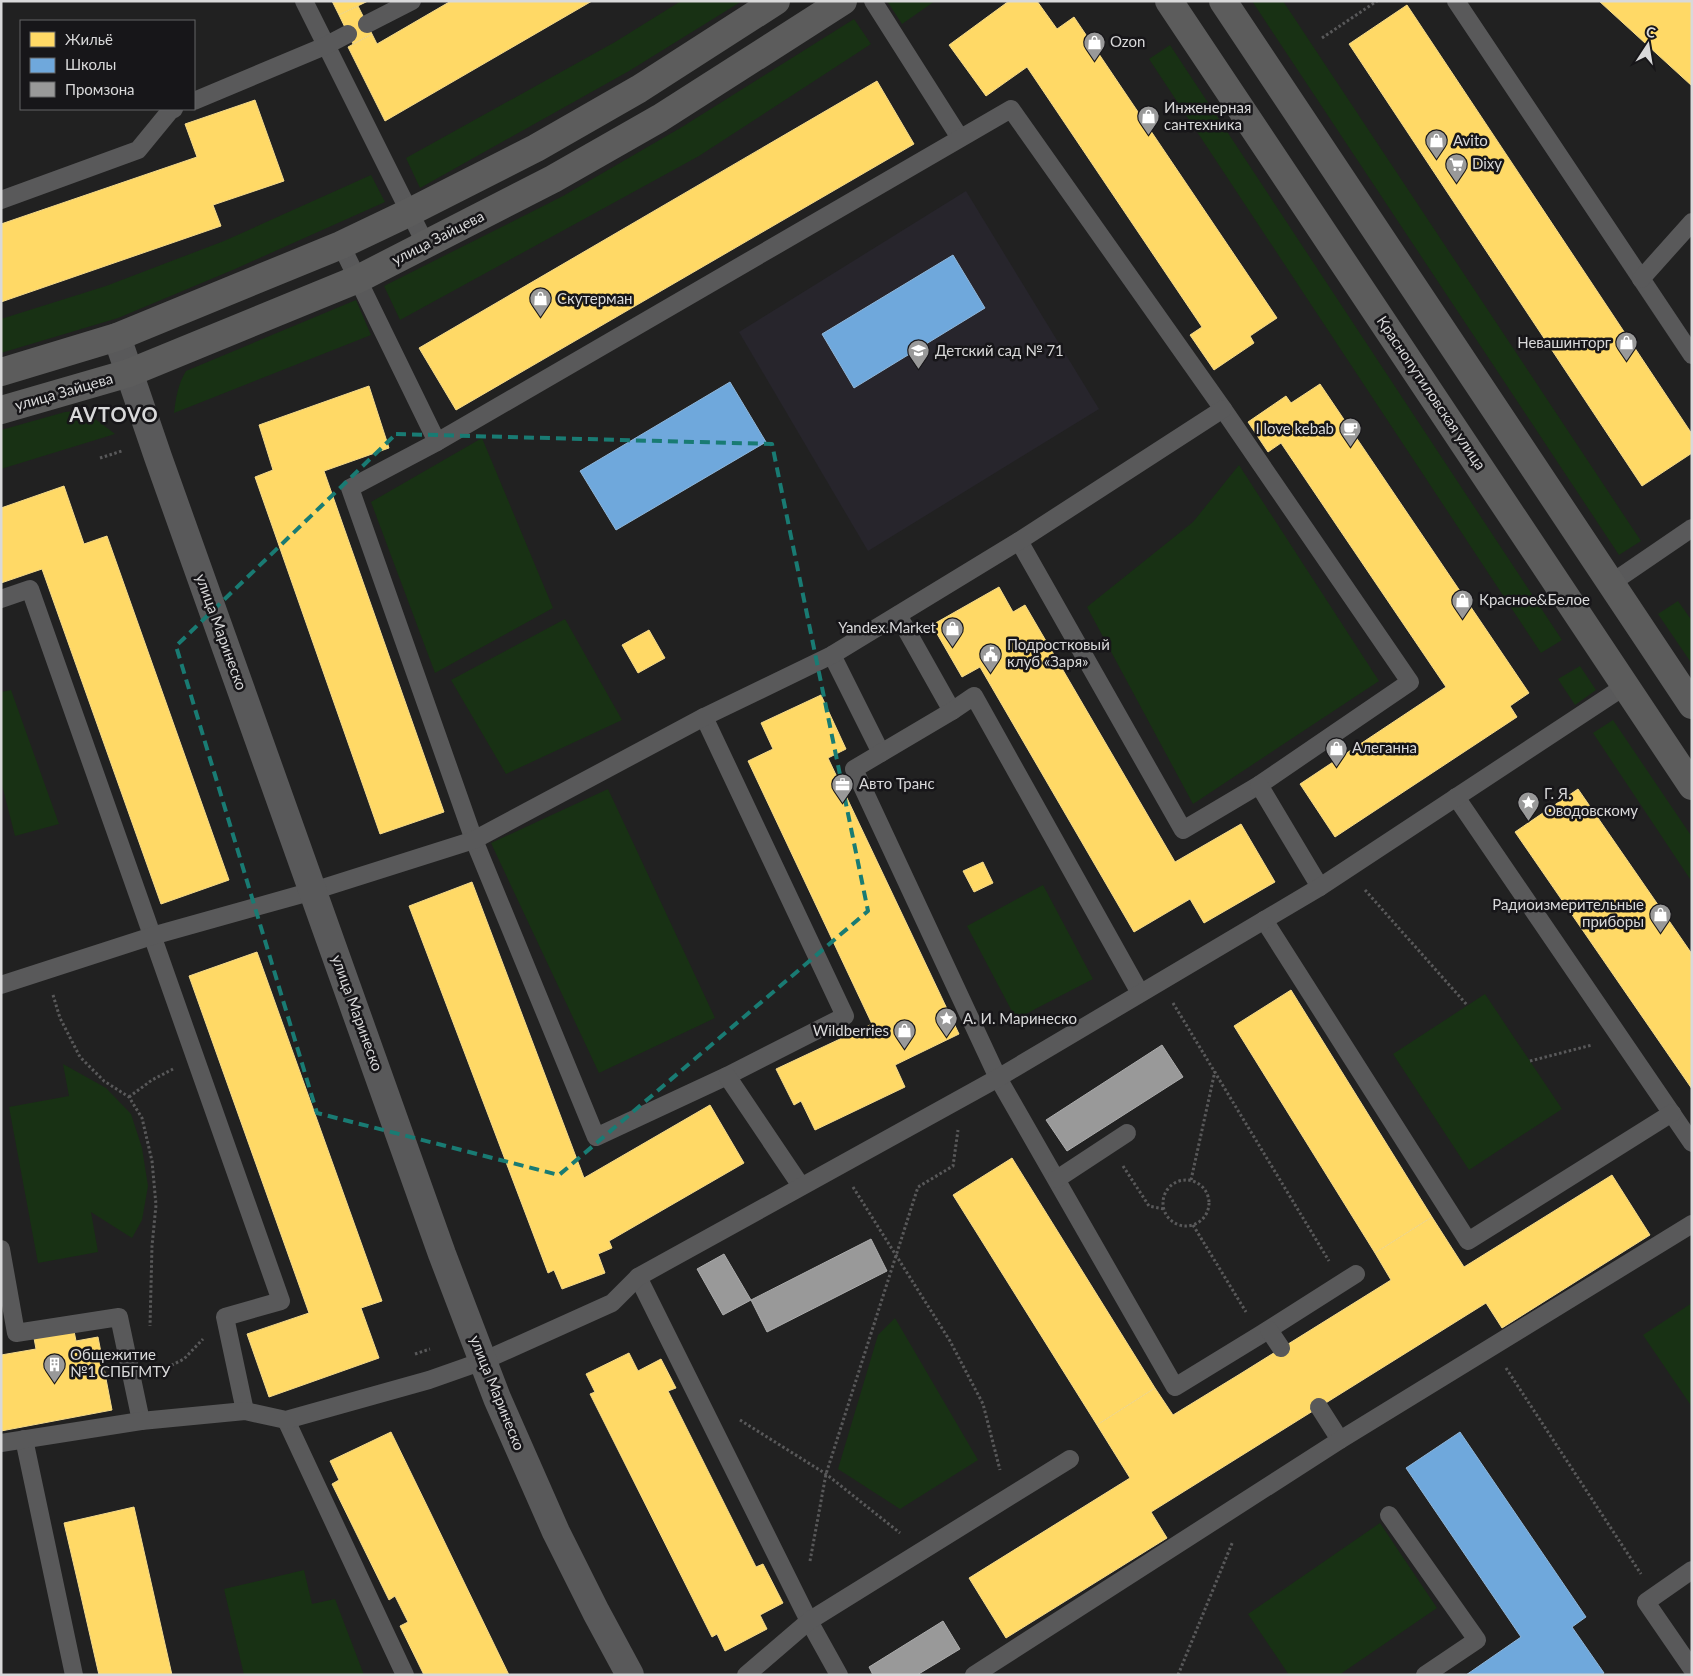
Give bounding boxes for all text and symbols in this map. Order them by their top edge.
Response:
legend [20,20,195,110]
north arrow [1623,20,1673,70]
text: С [1645,23,1658,41]
text: Жильё [65,30,113,48]
shop icon: Ozon [1082,30,1106,61]
place label: Ozon [1110,32,1145,50]
text: Школы [65,55,116,73]
text: Промзона [65,80,135,98]
place label: Инженерная сантехника [1164,98,1251,133]
shop icon: Инженерная сантехника [1136,105,1160,136]
shop icon: Avito [1425,129,1449,160]
place label: Avito [1453,131,1488,149]
supermarket icon: Dixy [1444,152,1468,183]
place label: Dixy [1472,154,1502,172]
street label: улица Зайцева [388,206,487,268]
shop icon: Скутерман [529,287,553,318]
place label: Скутерман [557,289,633,307]
street label: Краснопутиловская улица [1374,312,1490,473]
shop icon: Невашинторг [1615,331,1639,362]
place label: Невашинторг [1517,333,1611,351]
school or university icon: Детский сад № 71 [907,339,931,370]
place label: Детский сад № 71 [935,341,1064,359]
street label: улица Зайцева [13,368,115,414]
district label: AVTOVO [68,402,159,426]
cafe icon: I love kebab [1338,417,1362,448]
place label: I love kebab [1255,419,1334,437]
street label: улица Маринеско [193,571,251,692]
shop icon: Красное&Белое [1451,588,1475,619]
place label: Красное&Белое [1479,590,1590,608]
shop icon: Yandex.Market [940,616,964,647]
place label: Yandex.Market [838,618,937,636]
place label: Подростковый клуб «Заря» [1007,635,1110,670]
public building icon: Подростковый клуб «Заря» [979,642,1003,673]
shop icon: Алеганна [1324,736,1348,767]
place label: Алеганна [1352,738,1417,756]
office icon: Авто Транс [831,772,855,803]
place label: Авто Транс [859,774,935,792]
place label: Г. Я. Оводовскому [1544,784,1638,819]
place icon: Г. Я. Оводовскому [1516,791,1540,822]
place label: Радиоизмерительные приборы [1492,895,1644,930]
shop icon: Радиоизмерительные приборы [1648,902,1672,933]
street label: улица Маринеско [329,952,387,1073]
place icon: А. И. Маринеско [935,1007,959,1038]
place label: А. И. Маринеско [963,1009,1077,1027]
shop icon: Wildberries [893,1019,917,1050]
place label: Wildberries [813,1021,889,1039]
street label: улица Маринеско [467,1332,529,1453]
place label: Общежитие №1 СПБГМТУ [70,1345,171,1380]
building icon: Общежитие №1 СПБГМТУ [42,1352,66,1383]

